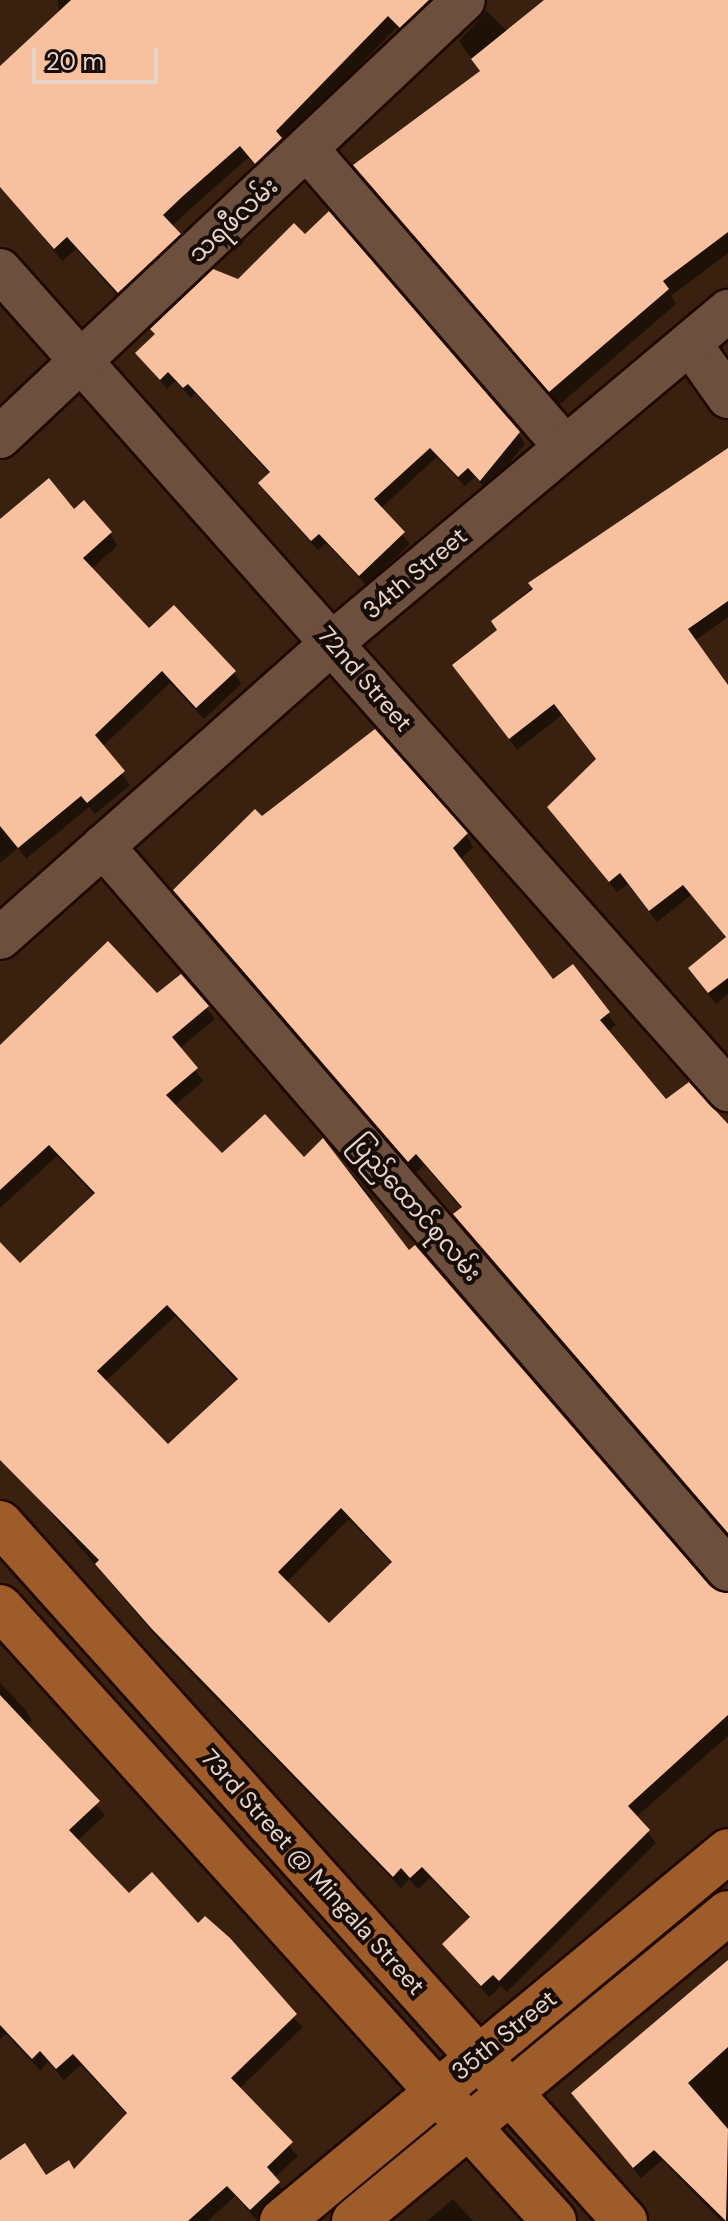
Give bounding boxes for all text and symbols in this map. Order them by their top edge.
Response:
scale bar [36,32,162,82]
text: 20 m [46,46,104,77]
street label: သရဖီလမ်း [182,172,284,268]
street label: 34th Street [357,521,473,625]
street label: 72nd Street [312,621,418,737]
street label: ပြည်ထောင်စုလမ်း [345,1129,487,1287]
street label: 73rd Street @ Mingala Street [195,1743,431,2001]
street label: 35th Street [446,1984,562,2086]

